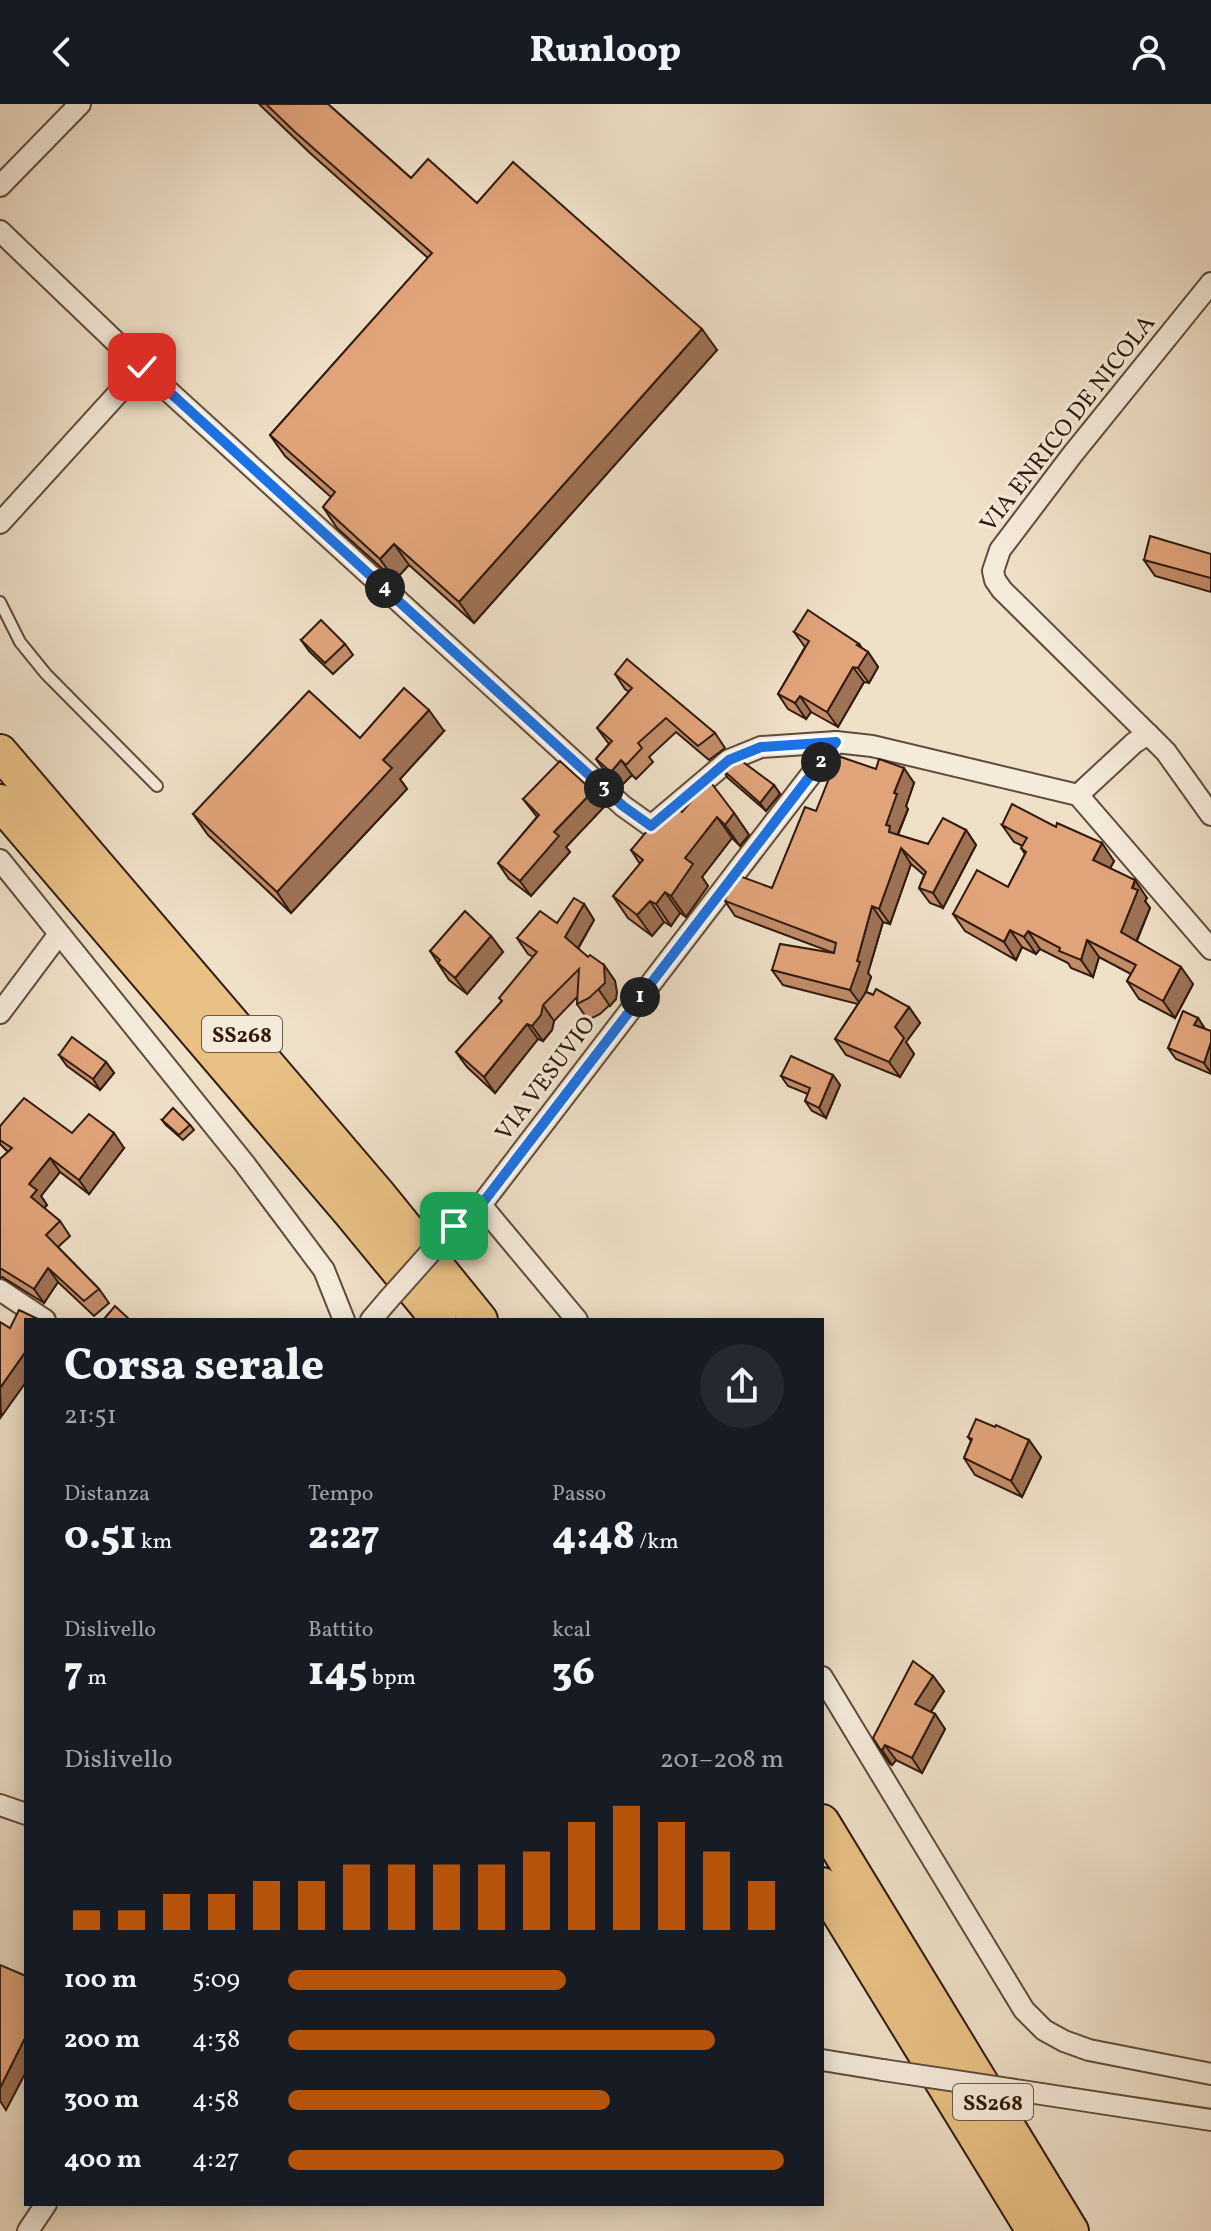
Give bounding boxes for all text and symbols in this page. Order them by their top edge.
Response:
text: Runloop [530,27,681,77]
icon: back [40,30,84,74]
icon: person [1127,30,1171,74]
street label: VIA ENRICO DE NICOLA [973,308,1164,540]
pin [108,333,176,401]
icon: check [120,345,164,389]
pin: 4 [365,568,405,608]
text: 4 [378,572,392,603]
pin: 2 [801,742,841,782]
text: 2 [815,746,827,777]
pin: 3 [584,768,624,808]
text: 3 [598,772,610,803]
pin: 1 [620,977,660,1017]
text: 1 [636,981,644,1012]
street label: VIA VESUVIO [488,1010,605,1149]
road number: SS268 [202,1016,282,1052]
pin [420,1192,488,1260]
icon: arrive [432,1204,476,1248]
text: Corsa serale [64,1337,324,1398]
button: share [700,1344,784,1428]
text: 21:51 [64,1398,117,1434]
text: Distanza [64,1479,150,1510]
text: Tempo [308,1479,374,1510]
text: Passo [552,1479,606,1510]
text: 0.51 [64,1510,136,1566]
text: 2:27 [308,1510,380,1566]
text: 4:48 [552,1510,635,1566]
text: km [136,1527,172,1558]
text: /km [635,1527,679,1558]
text: Dislivello [64,1615,156,1646]
text: Battito [308,1615,373,1646]
text: kcal [552,1615,591,1646]
text: 7 [64,1646,83,1702]
text: 145 [308,1646,367,1702]
text: 36 [552,1646,595,1702]
text: m [83,1663,107,1694]
text: bpm [367,1663,416,1694]
text: Dislivello [64,1742,173,1778]
text: 201–208 m [660,1742,784,1778]
text: 100 m [64,1962,137,1998]
text: 5:09 [192,1962,240,1998]
text: 200 m [64,2022,140,2058]
text: 4:38 [192,2022,240,2058]
text: 300 m [64,2082,140,2118]
text: 4:58 [192,2082,239,2118]
road number: SS268 [953,2084,1033,2120]
text: 400 m [64,2142,142,2178]
text: 4:27 [192,2142,240,2178]

